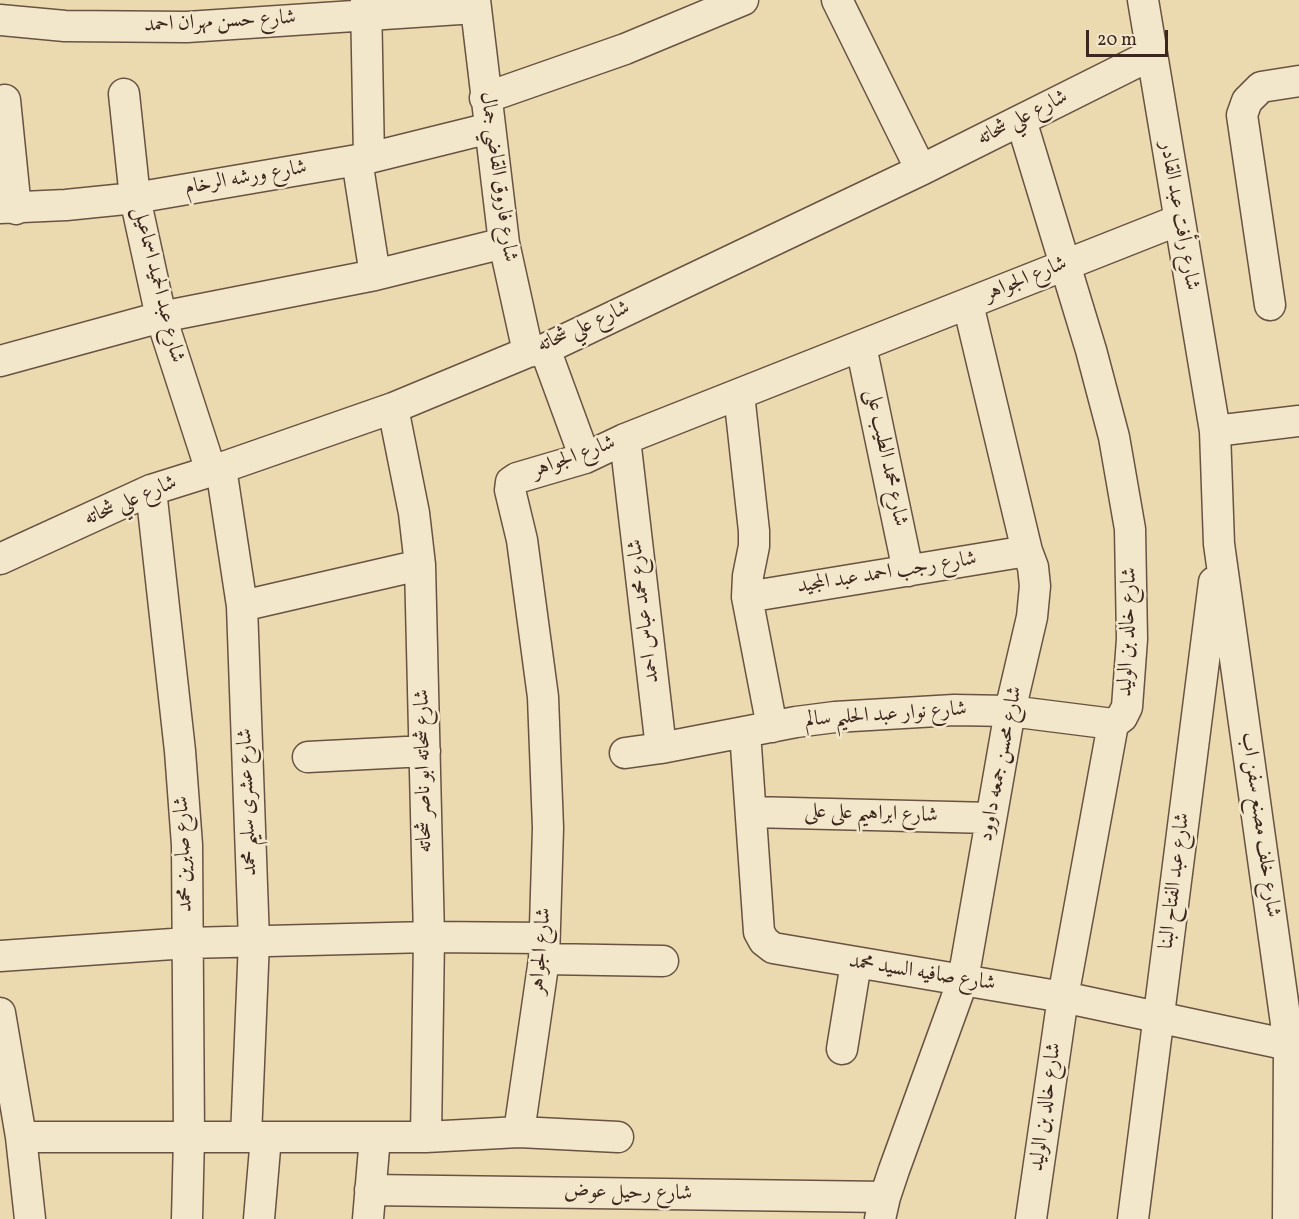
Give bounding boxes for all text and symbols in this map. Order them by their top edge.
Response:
street label: شارع حسن مهران احمد [143,6,297,40]
scale bar [1089,18,1172,56]
text: 20 m [1097,28,1137,53]
street label: شارع علي شحاته [973,85,1073,153]
street label: شارع فاروق القاضي جمال [473,90,521,264]
street label: شارع رأفت عبد القادر [1152,139,1204,293]
street label: شارع ورشه الرخام [183,156,309,202]
street label: شارع عبد الحميد اسماعيل [125,204,189,366]
street label: شارع الجواهر [981,252,1071,308]
street label: شارع علي شحاته [534,296,634,360]
street label: شارع محمد الطيب على [858,387,912,529]
street label: شارع الجواهر [529,431,619,485]
street label: شارع علي شحاته [81,471,181,533]
street label: شارع محمد عباس احمد [624,538,666,684]
street label: شارع رجب احمد عبد المجيد [795,547,979,601]
street label: شارع خالد بن الوليد [1114,567,1144,697]
street label: شارع محسن جمعه داوود [975,684,1029,844]
street label: شارع شحاته ابو ناصر شحاته [411,689,439,853]
street label: شارع نوار عبد الحليم سالم [804,698,968,734]
street label: شارع عشرى سليم محمد [234,728,264,876]
street label: شارع خلف مصنع سفن اب [1234,731,1284,919]
street label: شارع صابرين محمد [170,796,200,912]
street label: شارع ابراهيم على على [804,800,938,830]
street label: شارع عبد الفتاح البنا [1155,811,1197,951]
street label: شارع الجواهر [526,907,558,995]
street label: شارع صافيه السيد محمد [847,950,997,998]
street label: شارع خالد بن الوليد [1026,1041,1068,1173]
street label: شارع رحيل عوض [564,1180,692,1208]

